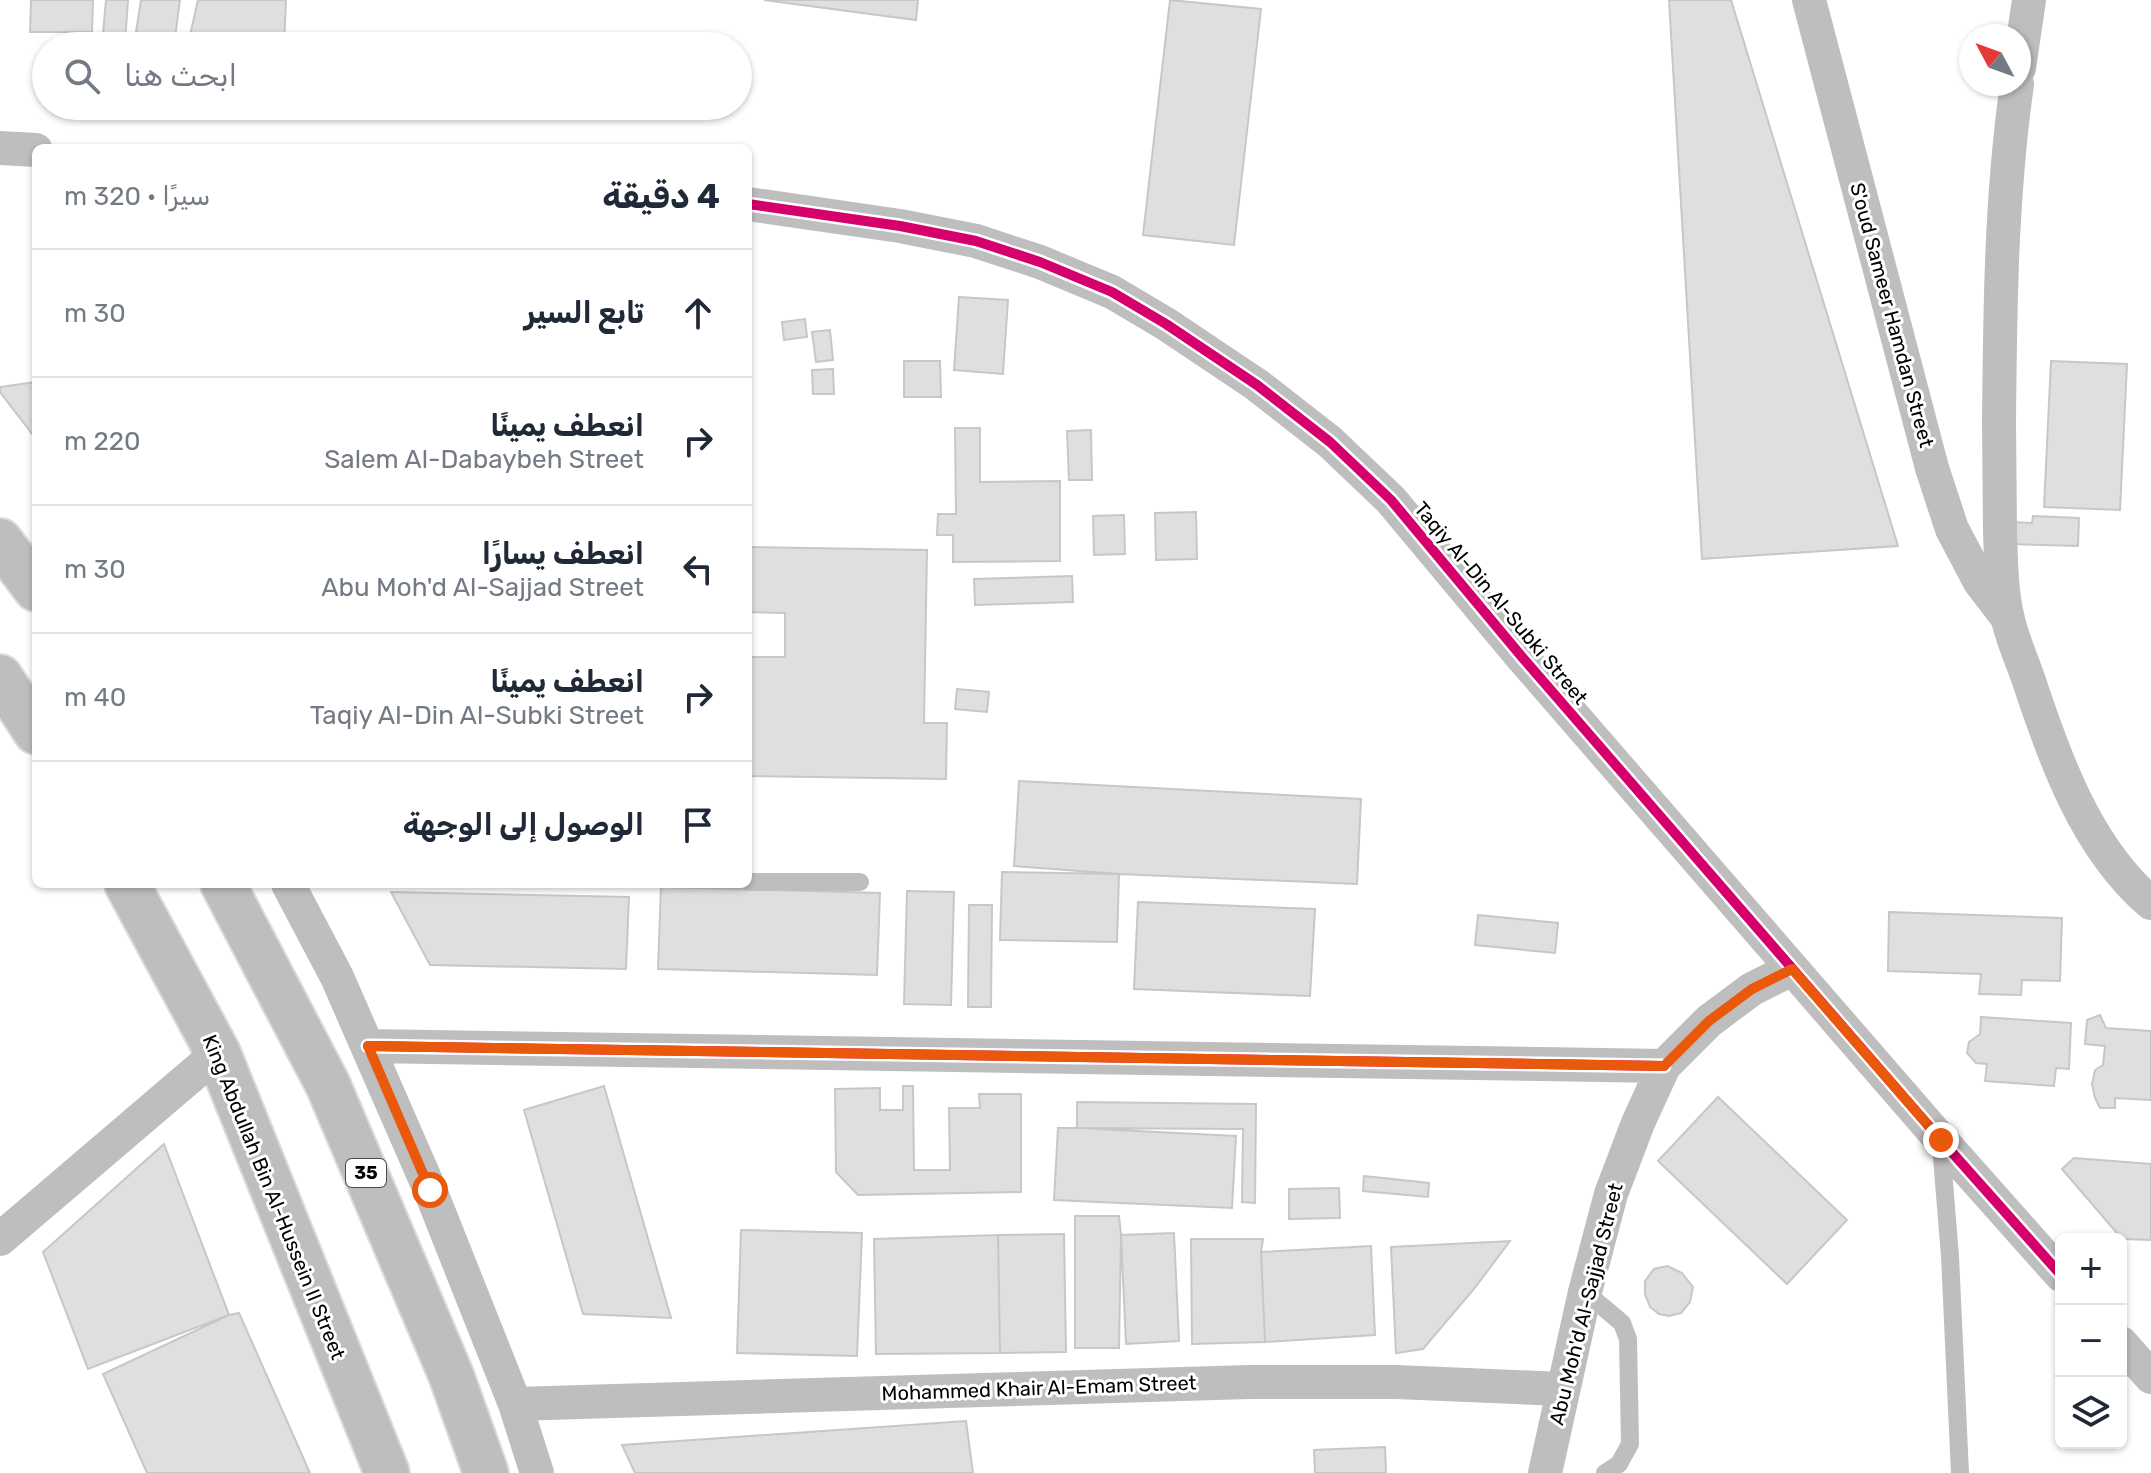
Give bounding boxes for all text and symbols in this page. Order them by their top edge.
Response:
north arrow [1959,24,2031,96]
search box [32,32,752,120]
icon: search [60,54,104,98]
text: ابحث هنا [124,58,237,94]
text: 4 دقيقة [602,176,720,217]
street label: S'oud Sameer Hamdan Street [1845,180,1939,450]
text: سيرًا · 320 m [64,181,210,212]
icon: ahead [676,291,720,335]
text: تابع السير [524,295,644,331]
text: 30 m [64,298,126,329]
text: انعطف يمينًا [490,408,644,444]
icon: right [676,419,720,463]
text: 220 m [64,426,141,457]
text: Salem Al-Dabaybeh Street [324,444,644,475]
street label: Taqiy Al-Din Al-Subki Street [1409,497,1593,709]
text: انعطف يسارًا [482,536,644,572]
icon: left [676,547,720,591]
text: 30 m [64,554,126,585]
text: Abu Moh'd Al-Sajjad Street [321,572,644,603]
text: انعطف يمينًا [490,664,644,700]
icon: right [676,675,720,719]
text: 40 m [64,682,126,713]
text: Taqiy Al-Din Al-Subki Street [310,700,644,731]
icon: arrive [676,803,720,847]
text: الوصول إلى الوجهة [403,807,644,843]
street label: King Abdullah Bin Al-Hussein II Street [198,1031,350,1363]
route end [1923,1122,1959,1158]
road number: 35 [346,1159,386,1187]
route start [412,1172,448,1208]
street label: Abu Moh'd Al-Sajjad Street [1544,1180,1628,1427]
map controls [2055,1233,2127,1449]
button: + [2055,1233,2127,1305]
button: − [2055,1305,2127,1377]
street label: Mohammed Khair Al-Emam Street [881,1371,1197,1405]
button: layers [2055,1377,2127,1449]

